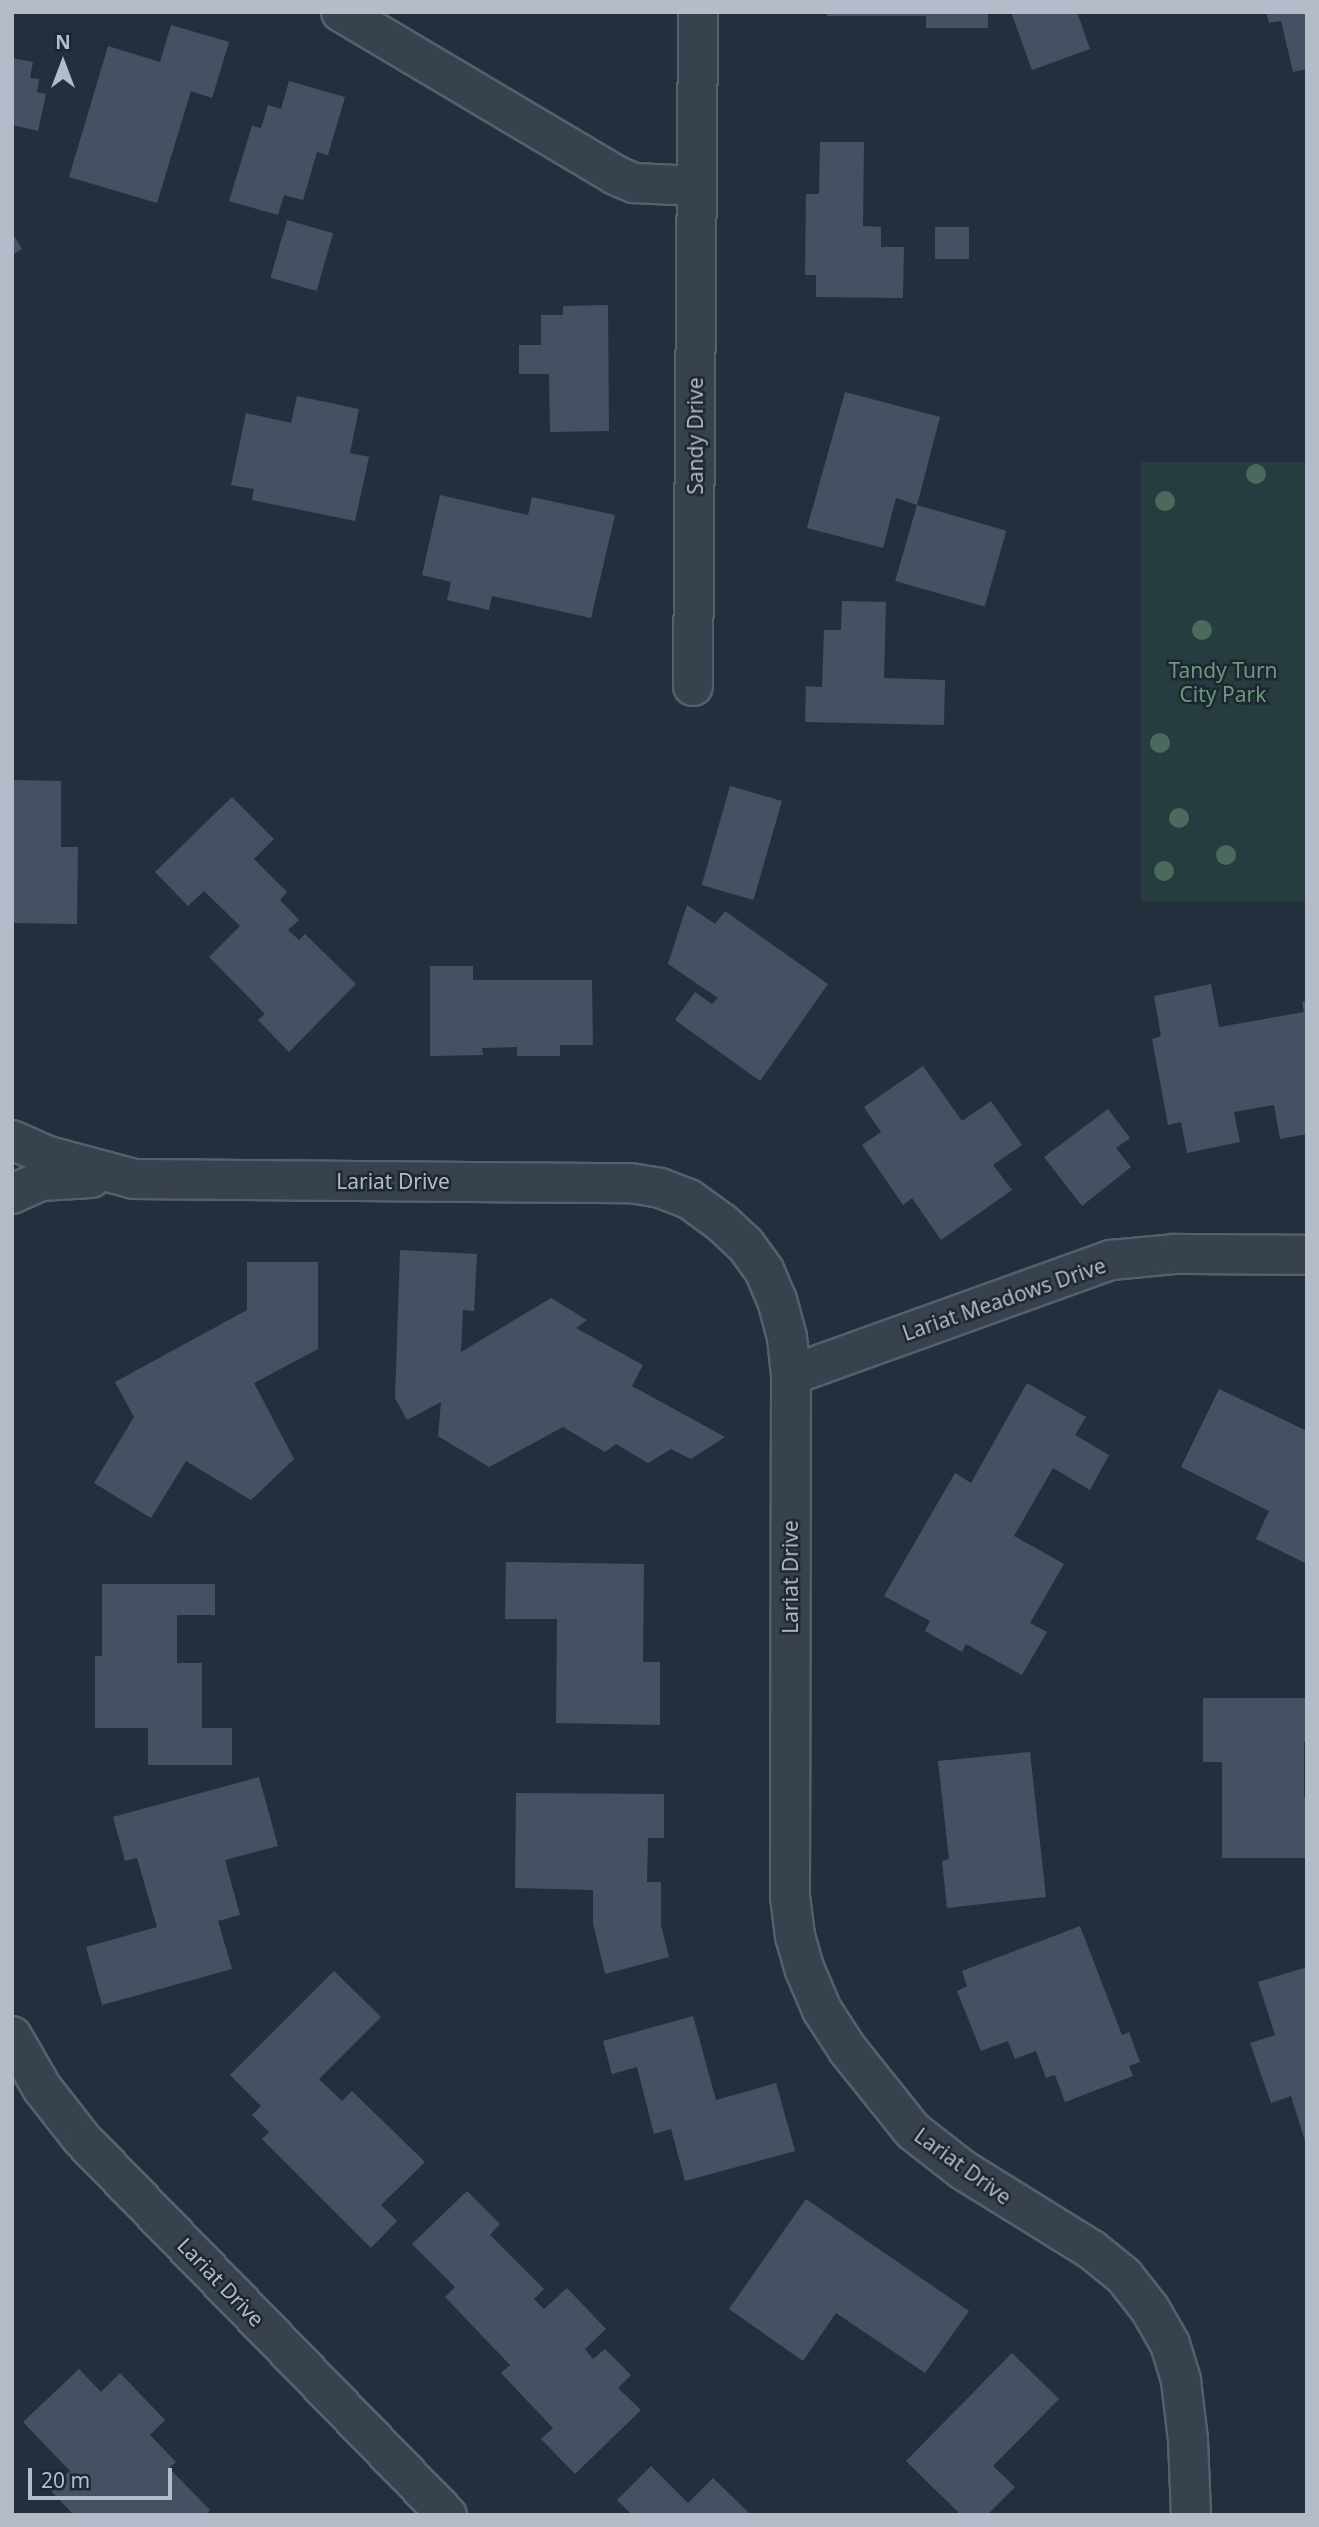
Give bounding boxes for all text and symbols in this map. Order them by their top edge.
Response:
north arrow [28,28,98,98]
text: N [55,29,71,55]
street label: Sandy Drive [682,377,708,495]
park label: Tandy Turn City Park [1168,657,1278,707]
street label: Lariat Drive [336,1168,450,1194]
street label: Lariat Meadows Drive [899,1252,1109,1346]
street label: Lariat Drive [777,1520,803,1634]
street label: Lariat Drive [910,2122,1016,2210]
street label: Lariat Drive [172,2232,270,2332]
scale bar [32,2454,175,2498]
text: 20 m [41,2466,90,2494]

